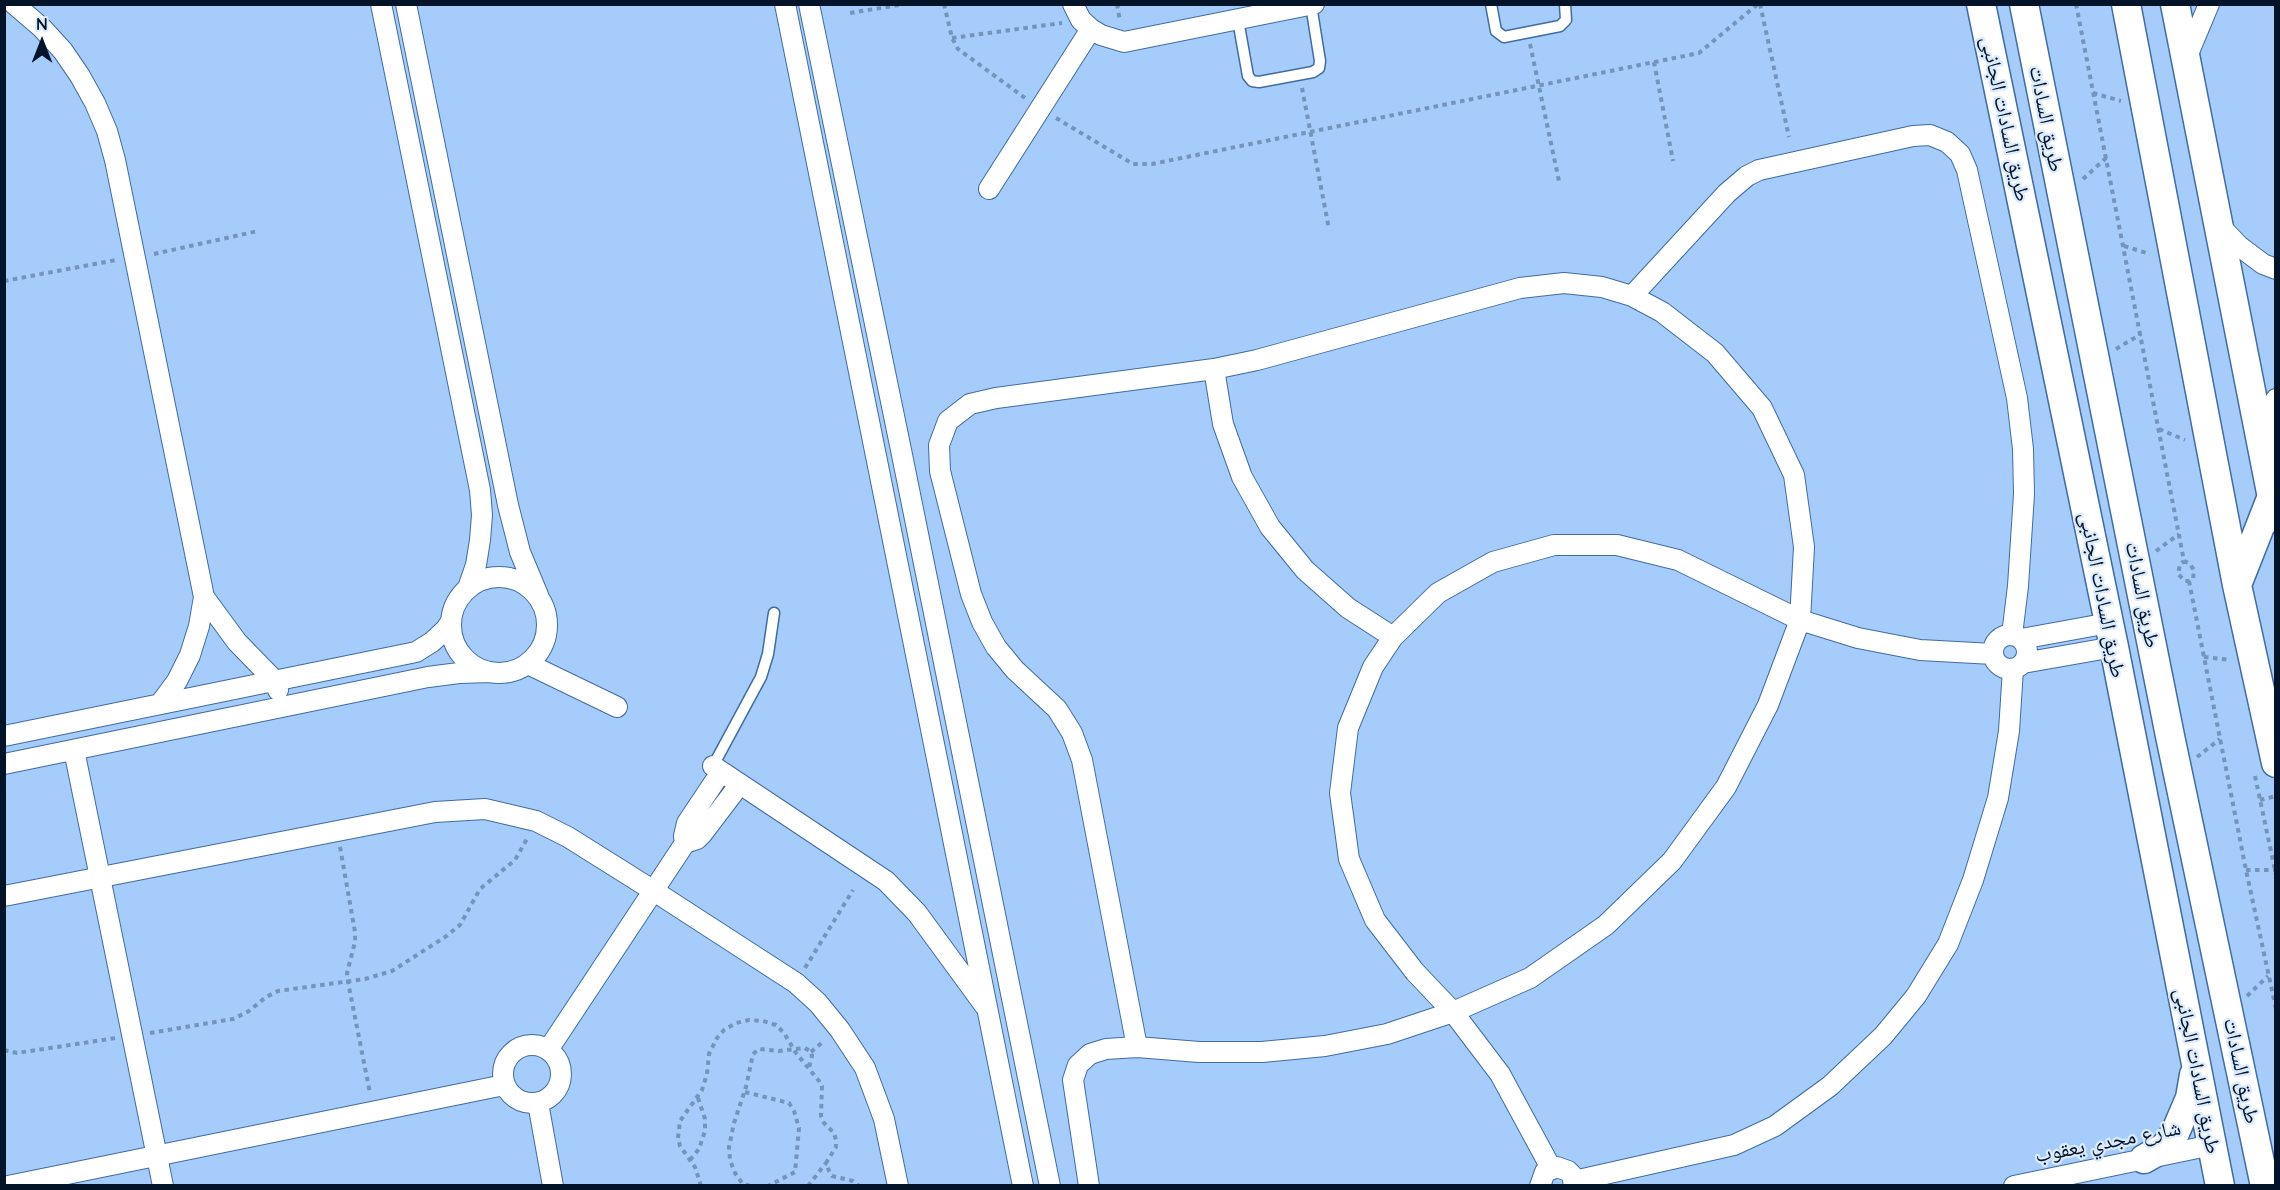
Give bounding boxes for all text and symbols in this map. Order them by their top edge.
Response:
north arrow [12,12,72,72]
text: N [36,14,48,34]
street label: طريق السادات الجانبى [1975,34,2035,204]
street label: طريق السادات [2023,64,2069,174]
street label: طريق السادات الجانبى [2074,510,2130,680]
street label: طريق السادات [2119,540,2165,650]
street label: طريق السادات الجانبى [2169,986,2225,1156]
street label: طريق السادات [2218,1016,2264,1126]
street label: شارع مجدي يعقوب [2033,1116,2183,1168]

